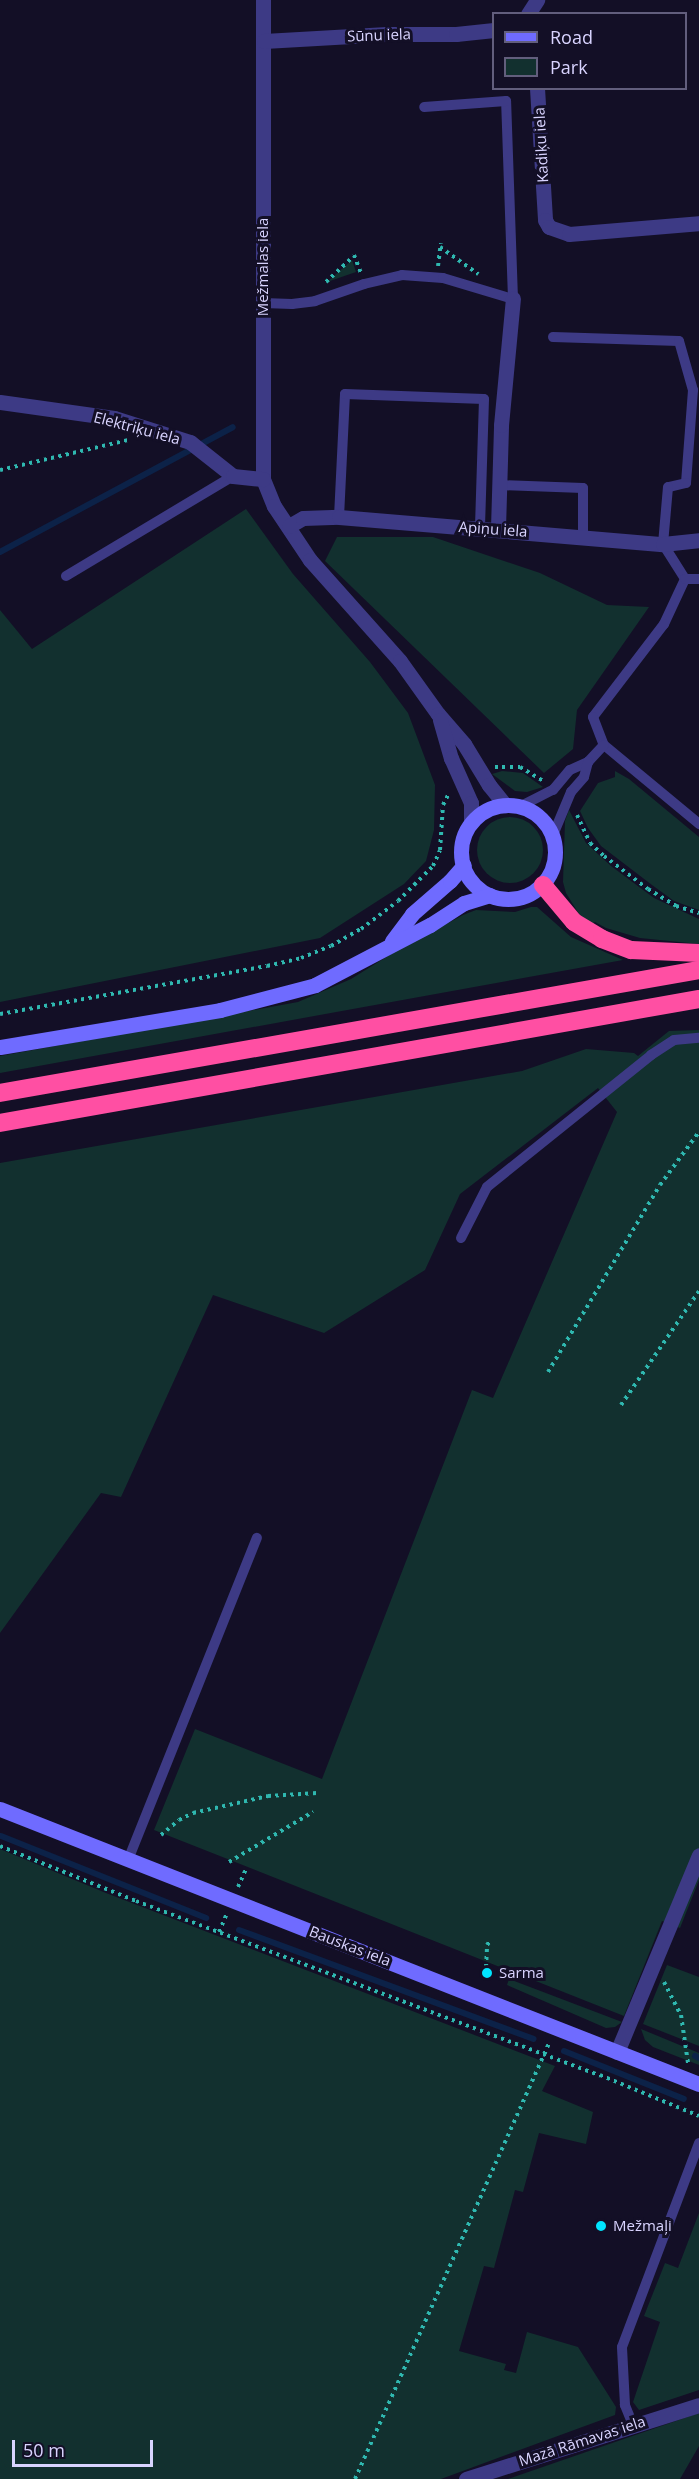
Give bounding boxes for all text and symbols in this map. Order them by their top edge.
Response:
legend [492,12,687,90]
street label: Sūnu iela [347,25,411,45]
text: Road [550,25,593,49]
text: Park [550,55,588,79]
street label: Kadiķu iela [530,107,552,183]
street label: Mežmalas iela [254,218,272,316]
street label: Elektriķu iela [92,408,182,448]
street label: Apiņu iela [458,518,528,540]
street label: Bauskas iela [307,1922,393,1970]
place label: Sarma [499,1964,544,1982]
marker: Sarma [480,1966,494,1980]
place label: Mežmaļi [613,2217,672,2235]
marker: Mežmaļi [594,2219,608,2233]
street label: Mazā Rāmavas iela [516,2412,648,2470]
scale bar [15,2428,156,2466]
text: 50 m [23,2438,65,2462]

